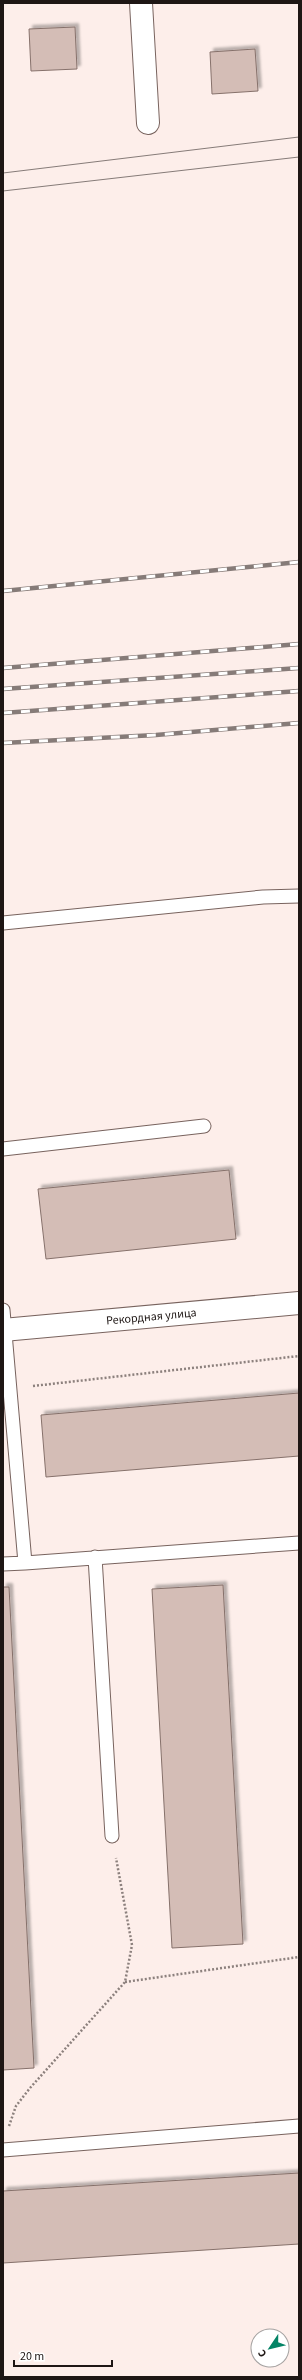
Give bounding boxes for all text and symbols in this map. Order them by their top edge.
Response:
street label: Рекордная улица [105,1304,197,1329]
north arrow [250,2328,290,2368]
scale bar [14,2342,112,2368]
text: С [254,2346,270,2360]
text: 20 m [20,2348,44,2365]

